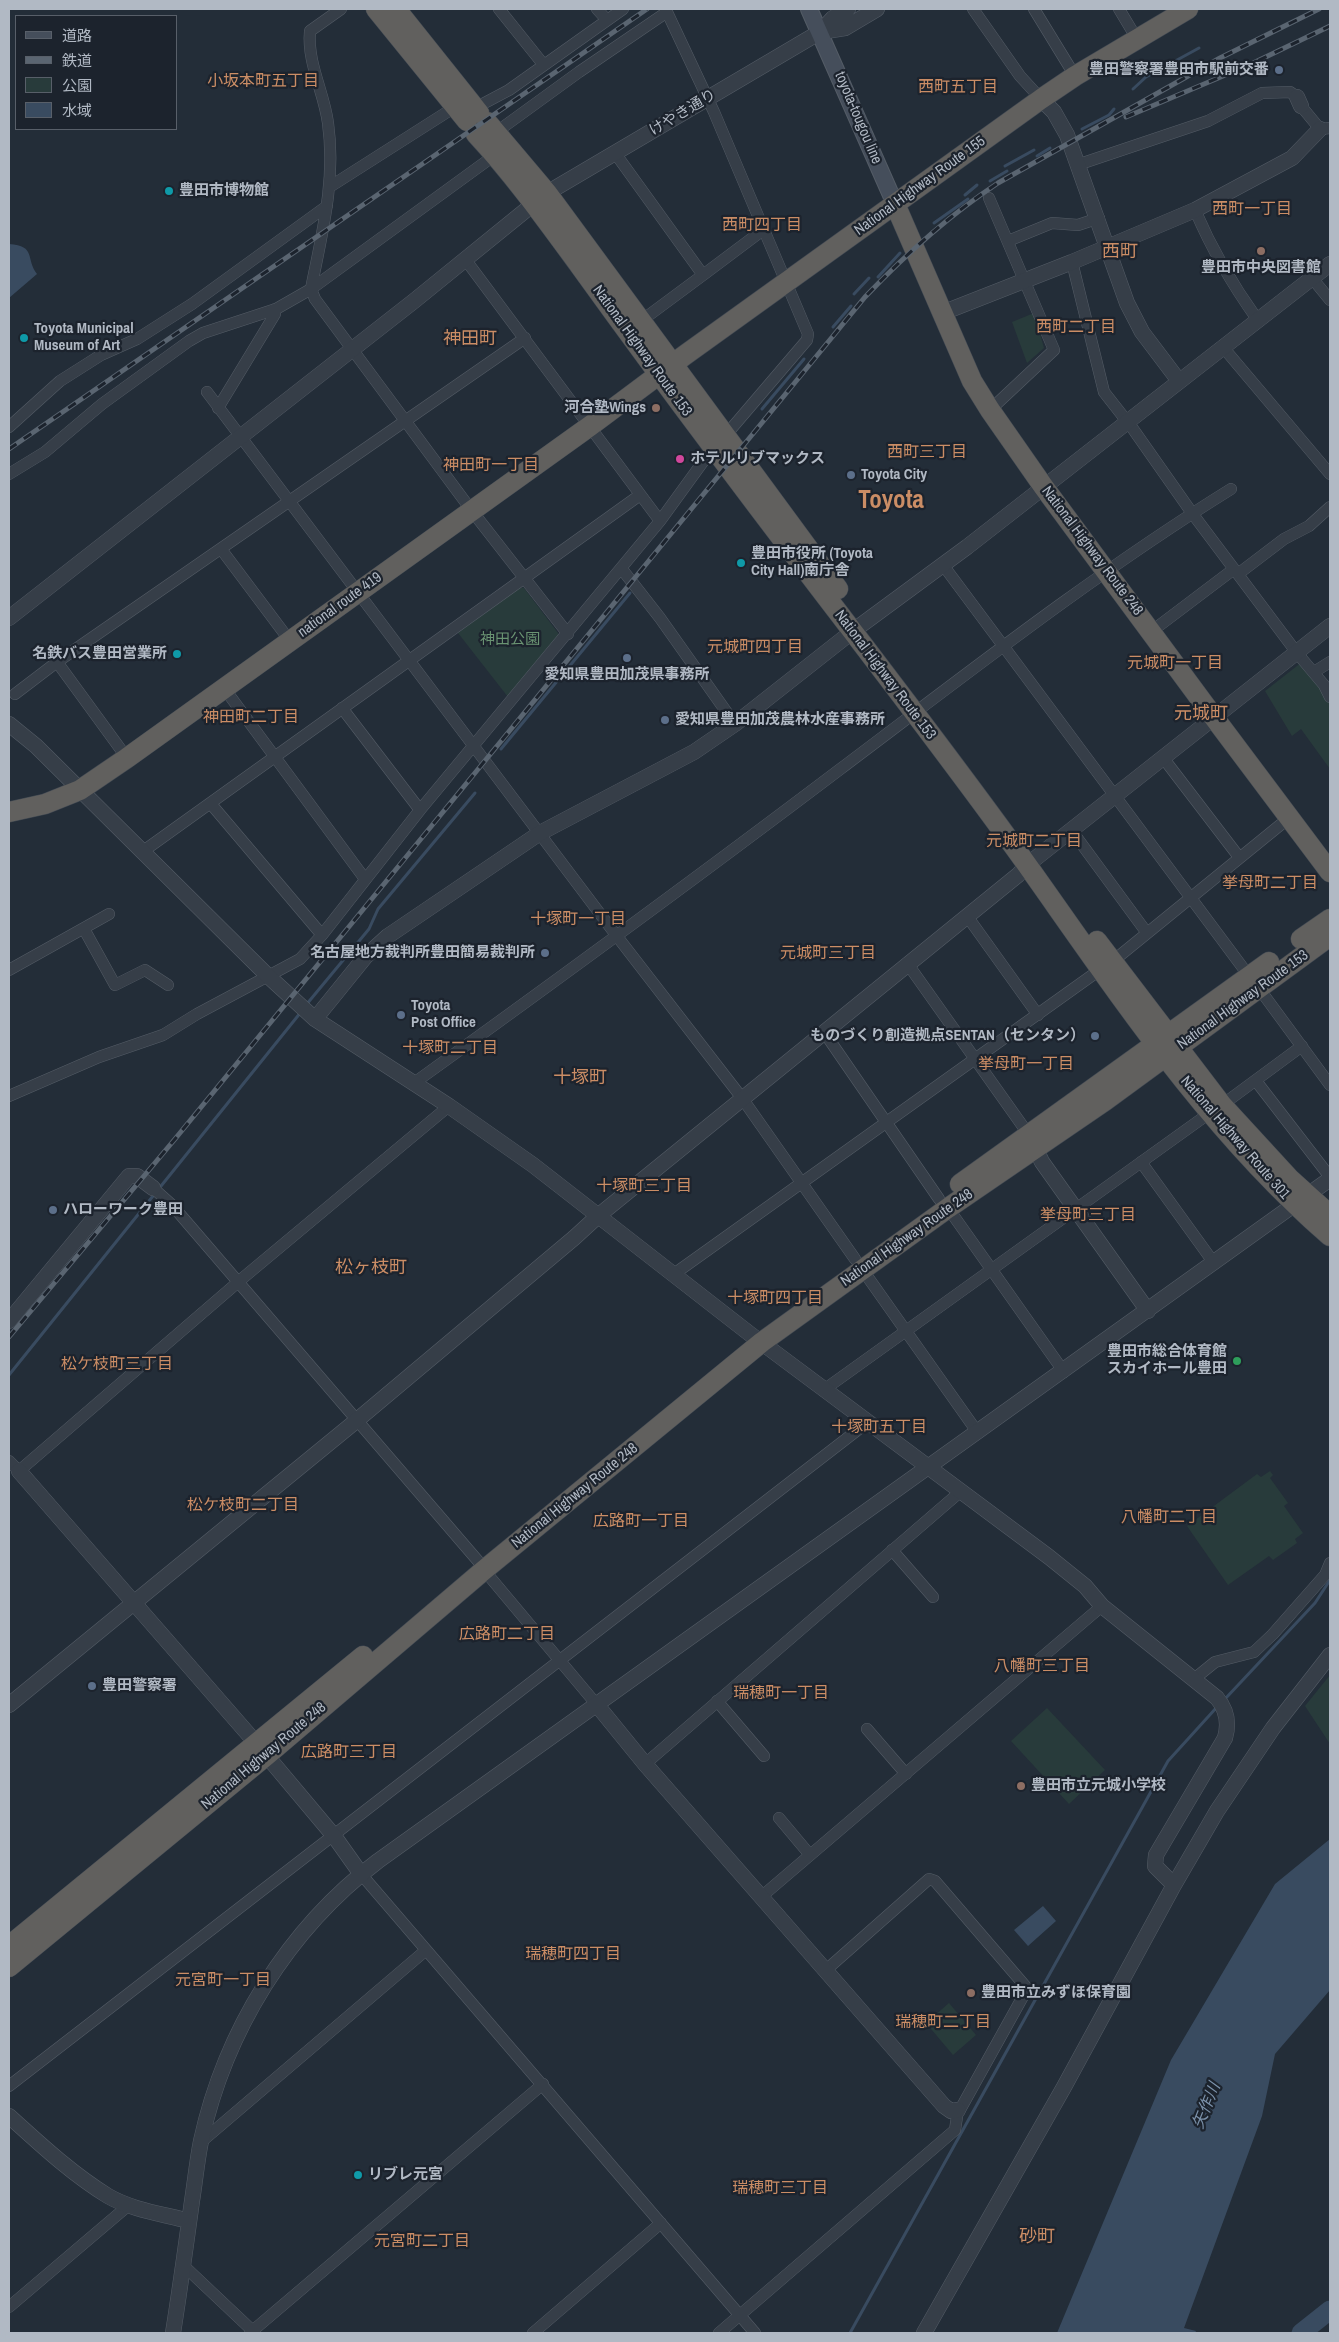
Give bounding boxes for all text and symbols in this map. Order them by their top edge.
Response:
legend [15,15,178,130]
text: 道路 [62,25,92,46]
text: 鉄道 [62,50,92,71]
place label: 豊田警察署豊田市駅前交番 [1089,61,1269,79]
marker: 豊田警察署豊田市駅前交番 [1273,64,1285,76]
street label: toyota-tougou line [830,69,886,167]
district label: 小坂本町五丁目 [207,72,319,92]
text: 公園 [62,75,92,96]
district label: 西町五丁目 [918,78,998,98]
street label: けやき通り [646,86,720,140]
text: 水域 [62,100,92,121]
street label: National Highway Route 155 [851,133,989,239]
place label: 豊田市博物館 [179,182,269,200]
marker: 豊田市博物館 [163,185,175,197]
district label: 西町一丁目 [1212,200,1292,220]
district label: 西町四丁目 [722,216,802,236]
district label: 西町 [1102,241,1138,263]
marker: 豊田市中央図書館 [1255,245,1267,257]
place label: 豊田市中央図書館 [1201,259,1321,277]
street label: National Highway Route 153 [589,282,695,420]
district label: 西町二丁目 [1036,318,1116,338]
place label: Toyota Municipal Museum of Art [34,320,134,355]
district label: 神田町 [443,328,497,350]
marker: Toyota Municipal Museum of Art [18,332,30,344]
place label: 河合塾Wings [564,399,646,417]
marker: 河合塾Wings [650,402,662,414]
district label: 西町三丁目 [887,443,967,463]
place label: ホテルリブマックス [690,450,825,468]
marker: ホテルリブマックス [674,453,686,465]
district label: 神田町一丁目 [443,456,539,476]
place label: Toyota City [861,466,927,484]
marker: Toyota City [845,469,857,481]
street label: National Highway Route 248 [1037,483,1147,619]
district label: Toyota [858,486,924,516]
place label: 豊田市役所 (Toyota City Hall)南庁舎 [751,545,873,580]
marker: 豊田市役所 (Toyota City Hall)南庁舎 [735,557,747,569]
street label: national route 419 [295,569,385,641]
street label: National Highway Route 153 [830,607,940,743]
park label: 神田公園 [480,631,540,649]
district label: 元城町四丁目 [707,638,803,658]
place label: 名鉄バス豊田営業所 [32,645,167,663]
marker: 名鉄バス豊田営業所 [171,648,183,660]
marker: 愛知県豊田加茂県事務所 [621,652,633,664]
district label: 元城町一丁目 [1127,654,1223,674]
place label: 愛知県豊田加茂県事務所 [545,666,709,684]
district label: 元城町 [1174,703,1228,725]
district label: 神田町二丁目 [203,708,299,728]
place label: 愛知県豊田加茂農林水産事務所 [675,711,885,729]
marker: 愛知県豊田加茂農林水産事務所 [659,714,671,726]
district label: 元城町二丁目 [986,832,1082,852]
district label: 挙母町二丁目 [1222,874,1318,894]
district label: 十塚町一丁目 [530,910,626,930]
place label: 名古屋地方裁判所豊田簡易裁判所 [310,944,535,962]
district label: 元城町三丁目 [780,944,876,964]
marker: 名古屋地方裁判所豊田簡易裁判所 [539,947,551,959]
street label: National Highway Route 153 [1174,947,1312,1053]
place label: Toyota Post Office [411,997,476,1032]
marker: Toyota Post Office [395,1009,407,1021]
place label: ものづくり創造拠点SENTAN（センタン） [810,1027,1085,1045]
marker: ものづくり創造拠点SENTAN（センタン） [1089,1030,1101,1042]
district label: 十塚町二丁目 [402,1039,498,1059]
district label: 挙母町一丁目 [978,1055,1074,1075]
district label: 十塚町 [553,1067,607,1089]
street label: National Highway Route 301 [1177,1073,1293,1203]
district label: 十塚町三丁目 [596,1177,692,1197]
street label: National Highway Route 248 [837,1186,977,1290]
place label: ハローワーク豊田 [63,1201,183,1219]
marker: ハローワーク豊田 [47,1204,59,1216]
district label: 挙母町三丁目 [1040,1206,1136,1226]
district label: 松ヶ枝町 [335,1257,407,1279]
district label: 十塚町四丁目 [727,1289,823,1309]
place label: 豊田市総合体育館 スカイホール豊田 [1107,1343,1227,1378]
district label: 松ケ枝町三丁目 [61,1355,173,1375]
marker: 豊田市総合体育館 スカイホール豊田 [1231,1355,1243,1367]
district label: 十塚町五丁目 [831,1418,927,1438]
street label: National Highway Route 248 [508,1440,642,1552]
district label: 松ケ枝町二丁目 [187,1496,299,1516]
district label: 八幡町二丁目 [1121,1508,1217,1528]
district label: 広路町一丁目 [593,1512,689,1532]
district label: 広路町二丁目 [459,1625,555,1645]
district label: 八幡町三丁目 [994,1657,1090,1677]
place label: 豊田警察署 [102,1677,177,1695]
marker: 豊田警察署 [86,1680,98,1692]
district label: 瑞穂町一丁目 [733,1684,829,1704]
street label: National Highway Route 248 [198,1699,330,1813]
district label: 広路町三丁目 [301,1743,397,1763]
place label: 豊田市立元城小学校 [1031,1777,1166,1795]
marker: 豊田市立元城小学校 [1015,1780,1027,1792]
district label: 瑞穂町四丁目 [525,1945,621,1965]
district label: 元宮町一丁目 [175,1971,271,1991]
place label: 豊田市立みずほ保育園 [981,1984,1131,2002]
marker: 豊田市立みずほ保育園 [965,1987,977,1999]
district label: 瑞穂町二丁目 [895,2013,991,2033]
water label: 矢作川 [1189,2080,1225,2132]
place label: リブレ元宮 [368,2166,443,2184]
marker: リブレ元宮 [352,2169,364,2181]
district label: 瑞穂町三丁目 [732,2179,828,2199]
district label: 砂町 [1019,2226,1055,2248]
district label: 元宮町二丁目 [374,2232,470,2252]

